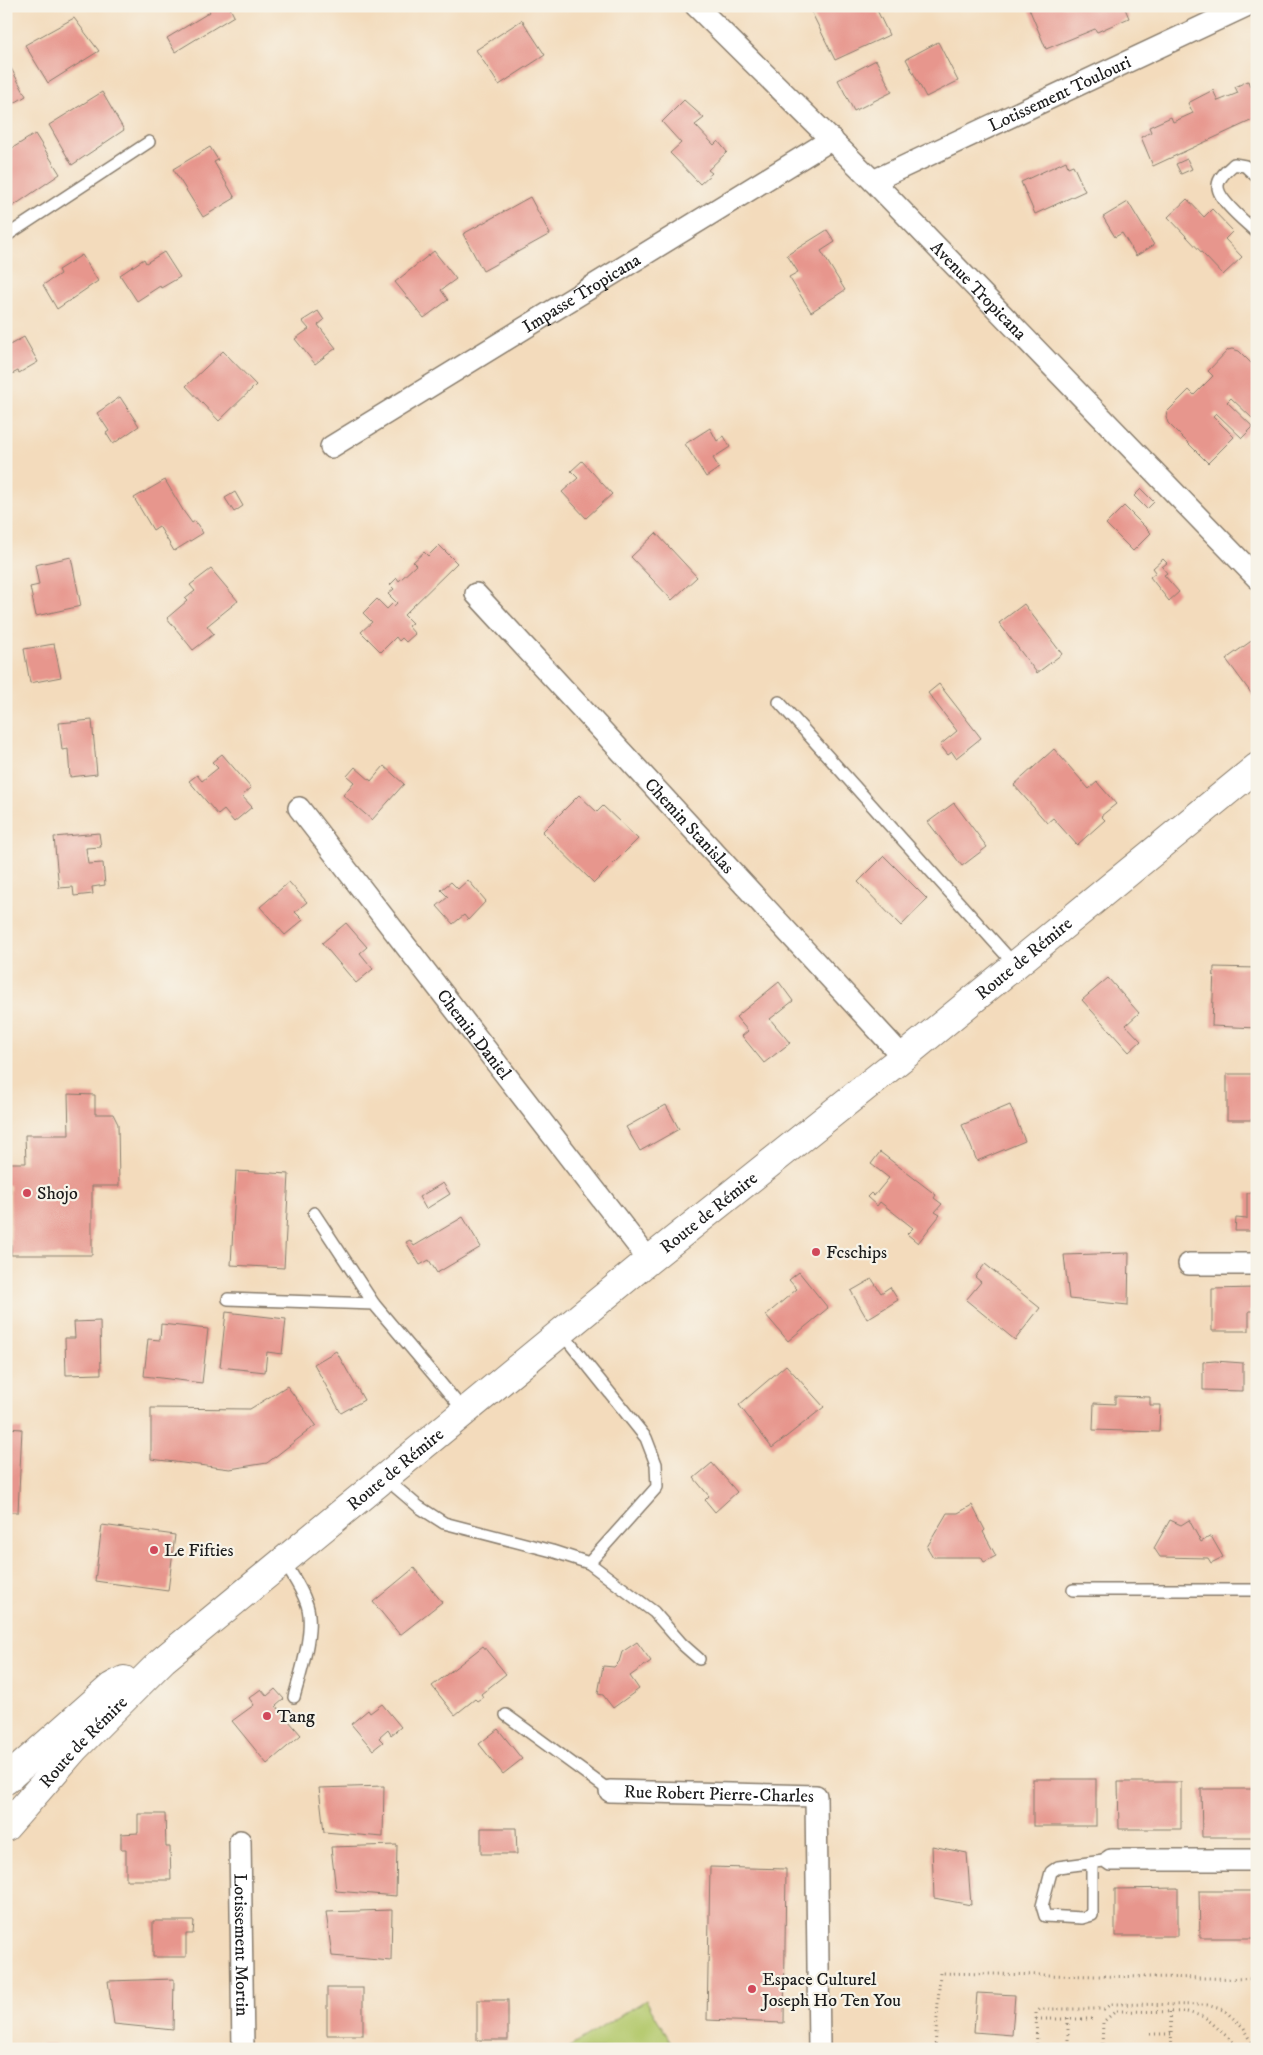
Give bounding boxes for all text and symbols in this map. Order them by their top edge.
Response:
street label: Lotissement Toulouri [985,52,1135,137]
street label: Avenue Tropicana [925,237,1031,345]
street label: Impasse Tropicana [519,249,645,338]
street label: Chemin Stanislas [639,774,738,879]
street label: Route de Rémire [972,913,1077,1005]
street label: Chemin Daniel [431,985,516,1085]
street label: Route de Rémire [656,1168,762,1259]
place label: Shojo [37,1183,78,1205]
marker: Shojo [21,1187,33,1199]
place label: Fcschips [826,1242,887,1264]
marker: Fcschips [810,1246,822,1258]
street label: Route de Rémire [343,1424,448,1516]
place label: Le Fifties [164,1540,234,1562]
marker: Le Fifties [148,1544,160,1556]
street label: Route de Rémire [35,1692,133,1793]
place label: Tang [277,1706,315,1728]
marker: Tang [261,1710,273,1722]
street label: Rue Robert Pierre-Charles [624,1781,814,1808]
street label: Lotissement Mortin [228,1873,253,2017]
place label: Espace Culturel Joseph Ho Ten You [760,1969,901,2012]
marker: Espace Culturel Joseph Ho Ten You [746,1983,758,1995]

